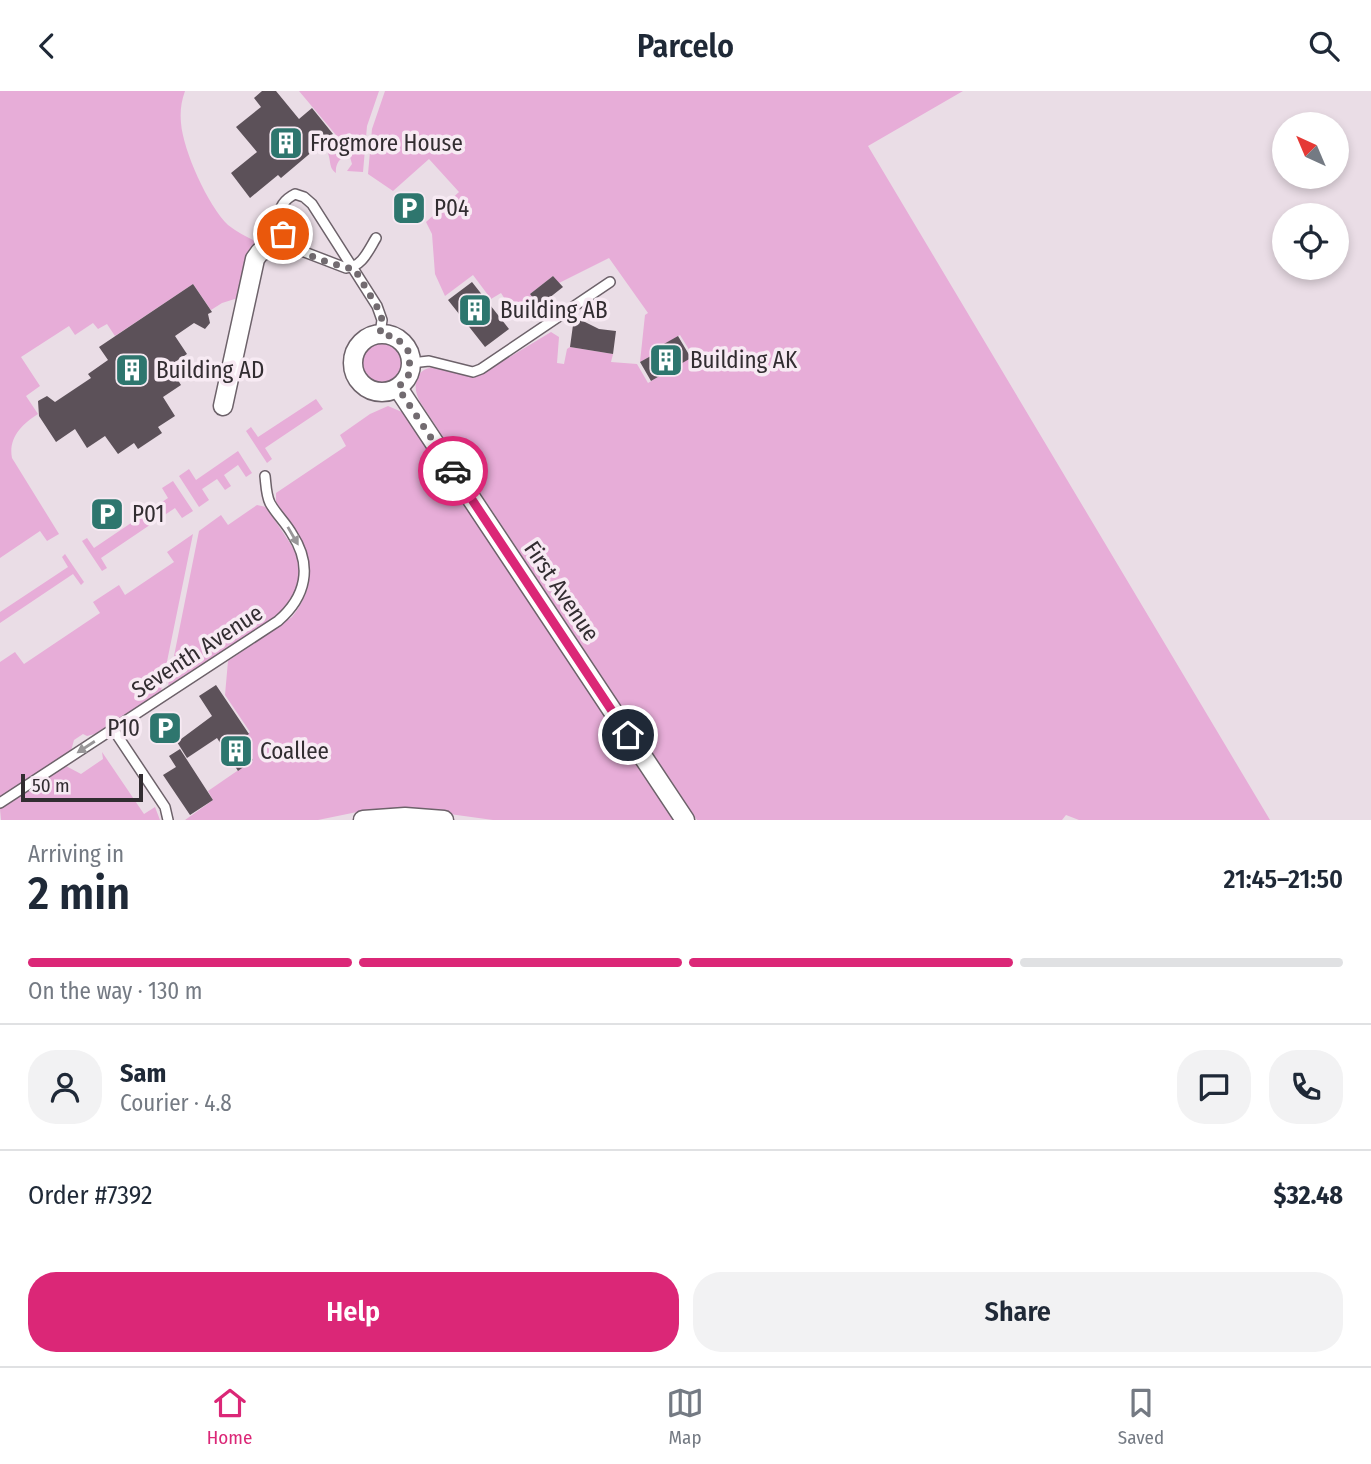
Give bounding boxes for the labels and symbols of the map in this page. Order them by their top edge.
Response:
north arrow [1272,112,1349,189]
building icon: Frogmore House [267,124,305,162]
place label: Frogmore House [310,129,463,157]
parking icon: P04 [390,189,428,227]
place label: P04 [434,194,469,222]
pin [253,204,313,264]
building icon: Building AB [456,291,494,329]
place label: Building AB [500,296,608,324]
building icon: Building AK [647,341,685,379]
place label: Building AK [690,346,798,374]
building icon: Building AD [113,351,151,389]
place label: Building AD [156,356,264,384]
courier [418,436,488,506]
parking icon: P01 [88,495,126,533]
place label: P01 [132,500,164,528]
one-way arrow [287,527,299,546]
street label: First Avenue [518,536,606,646]
street label: Seventh Avenue [126,598,268,704]
pin [598,705,658,765]
parking icon: P10 [146,709,184,747]
place label: P10 [107,714,140,742]
building icon: Coallee [217,732,255,770]
place label: Coallee [260,737,329,765]
one-way arrow [76,740,96,753]
scale bar [21,771,144,803]

